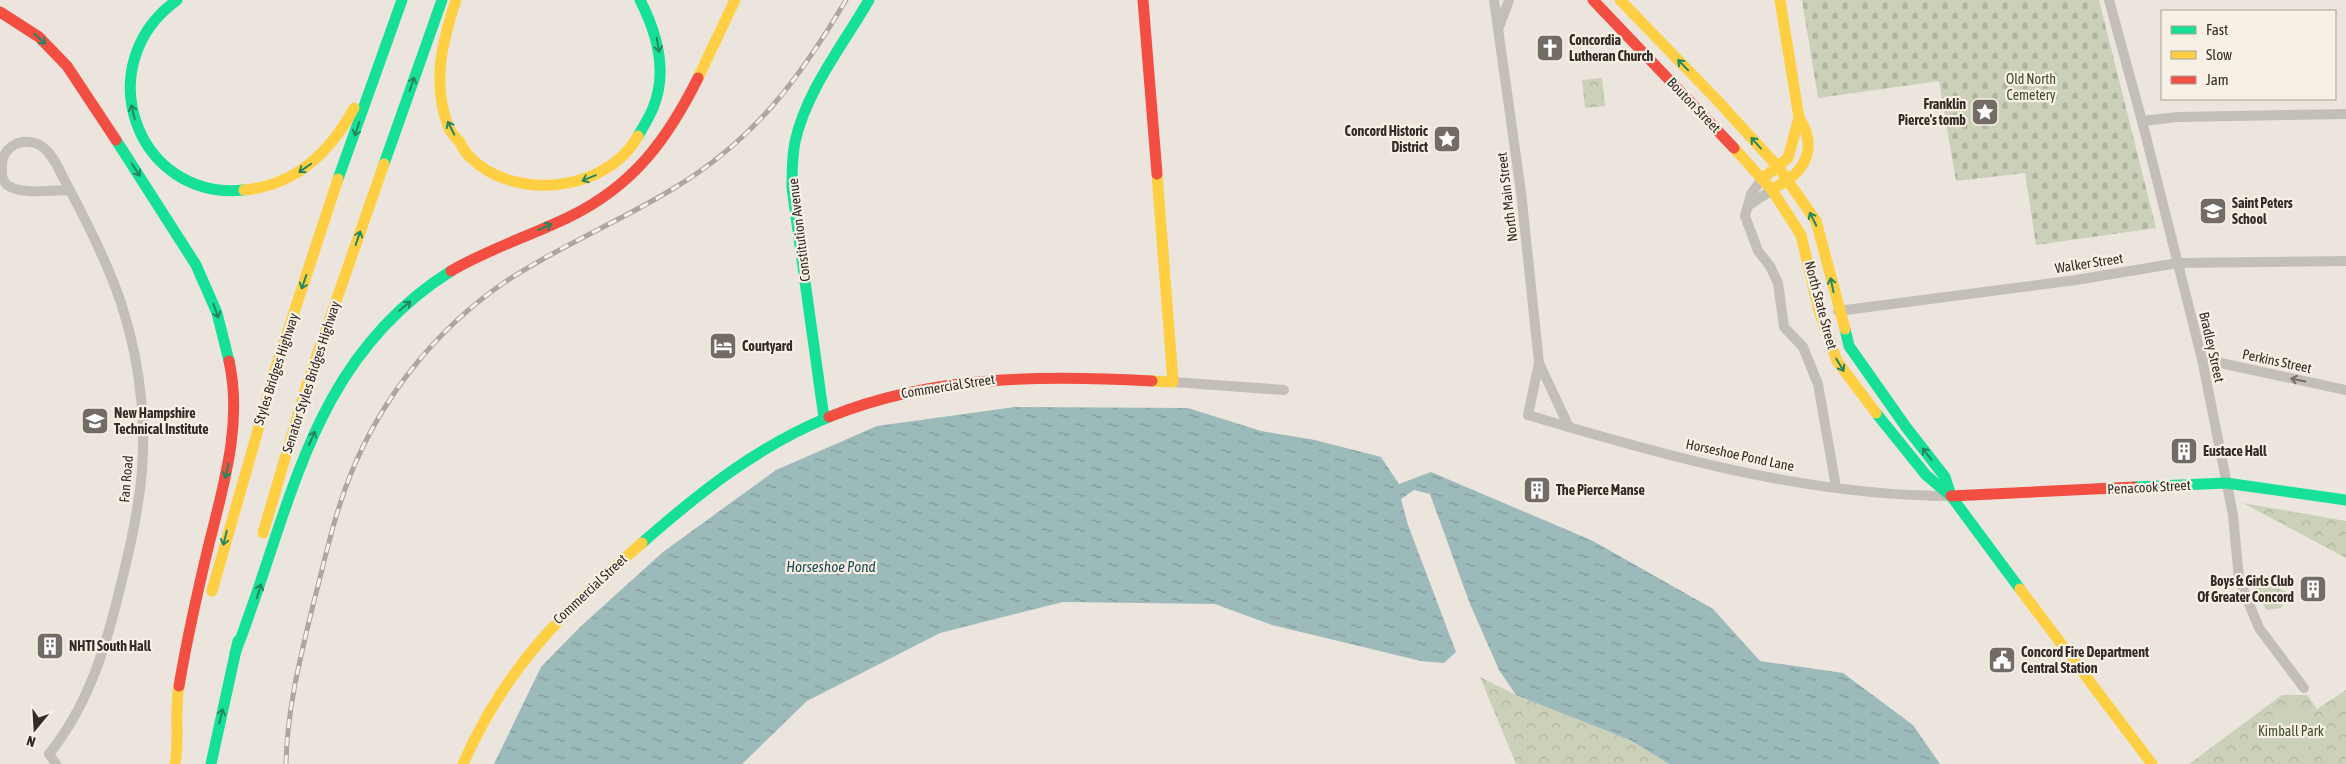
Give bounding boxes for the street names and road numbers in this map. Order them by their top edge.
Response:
street label: Bouton Street [1664,74,1724,136]
street label: North Main Street [1494,151,1520,243]
street label: Constitution Avenue [785,177,813,283]
street label: Walker Street [2054,250,2124,276]
street label: North State Street [1802,259,1840,351]
street label: Senator Styles Bridges Highway [279,299,343,455]
street label: Bradley Street [2196,310,2228,384]
street label: Styles Bridges Highway [250,311,302,427]
street label: Perkins Street [2241,346,2313,376]
street label: Commercial Street [900,371,996,401]
street label: Horseshoe Pond Lane [1684,436,1796,474]
street label: Fan Road [116,455,136,503]
street label: Penacook Street [2107,477,2191,497]
street label: Commercial Street [550,551,630,627]

